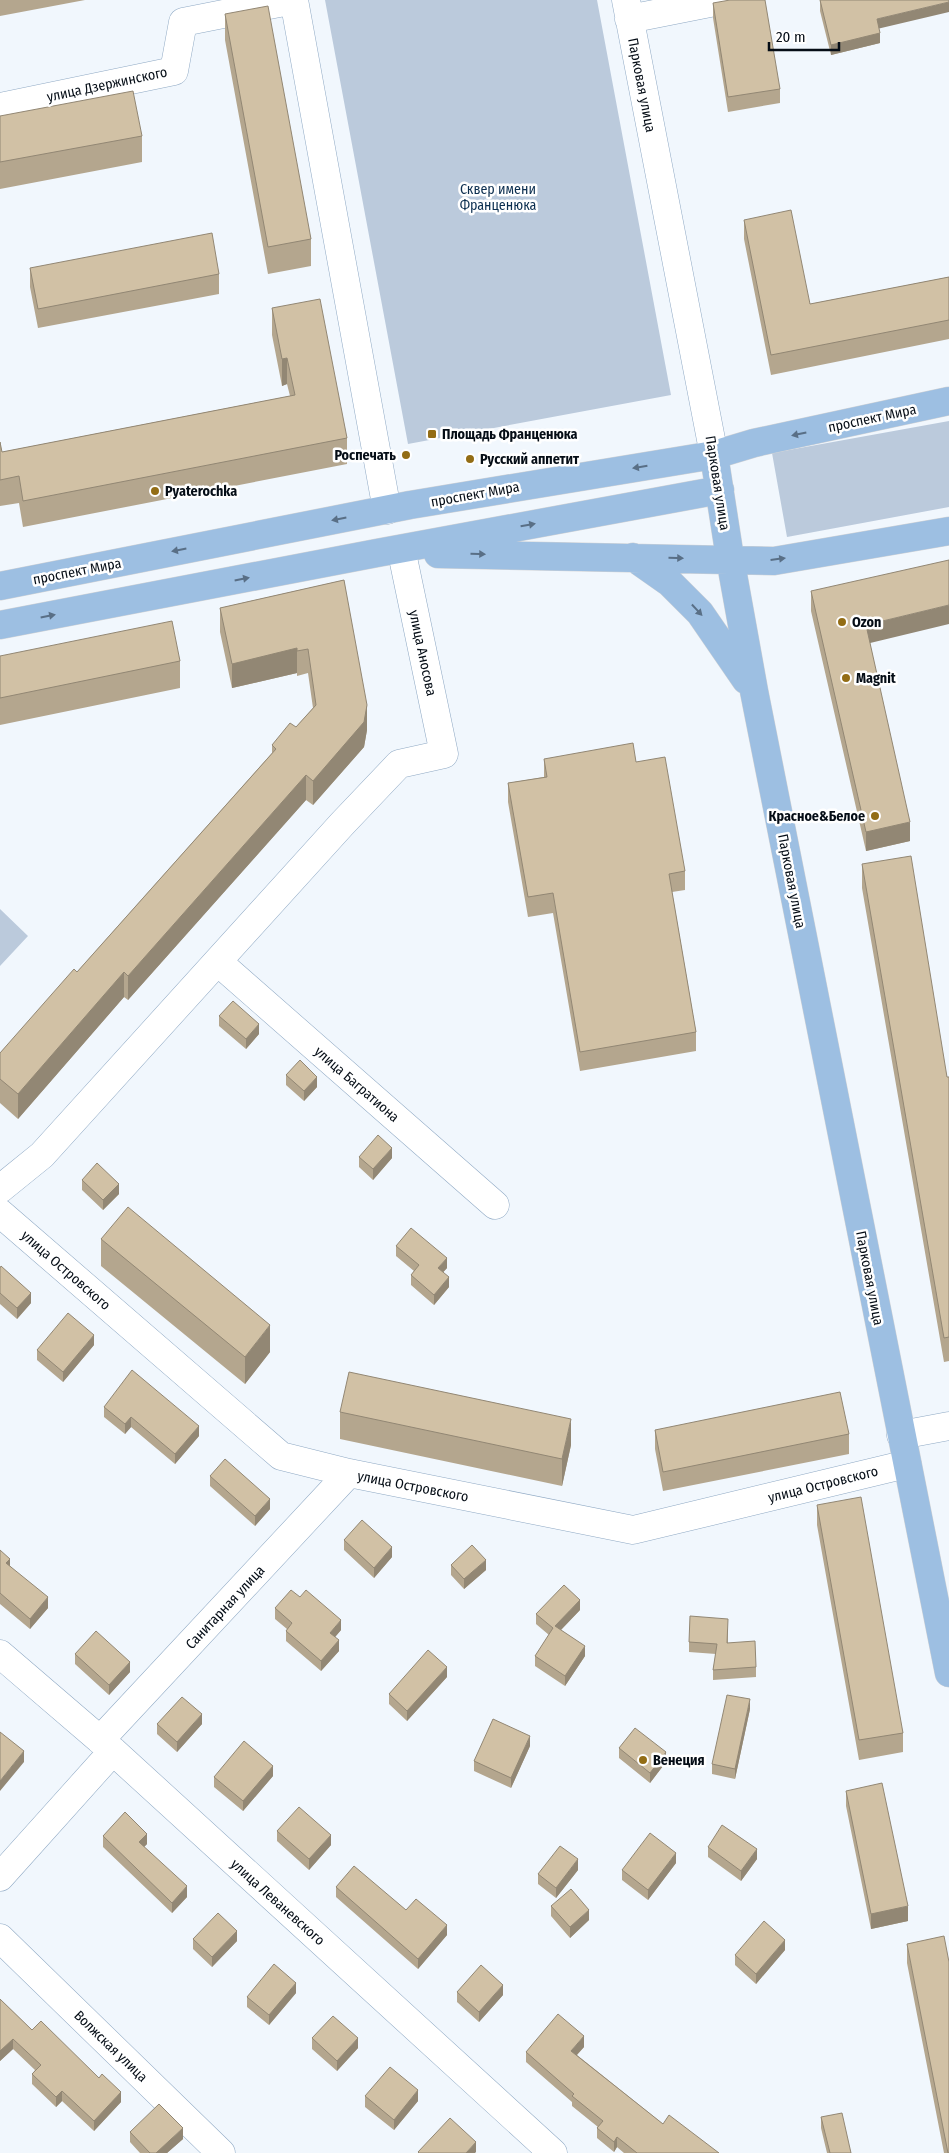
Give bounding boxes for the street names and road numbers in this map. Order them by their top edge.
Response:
street label: Парковая улица [624,37,659,134]
street label: улица Дзержинского [45,63,169,106]
street label: проспект Мира [826,401,918,436]
street label: Парковая улица [702,435,733,532]
street label: проспект Мира [429,478,521,511]
street label: проспект Мира [31,555,123,588]
street label: улица Аносова [405,609,440,698]
street label: Парковая улица [774,833,809,930]
street label: улица Багратиона [311,1043,403,1126]
street label: улица Островского [18,1227,114,1314]
street label: Парковая улица [852,1230,887,1327]
street label: улица Островского [766,1463,880,1506]
street label: улица Островского [356,1467,470,1506]
street label: Санитарная улица [182,1562,268,1653]
street label: улица Леваневского [227,1856,328,1949]
street label: Волжская улица [70,2007,151,2086]

